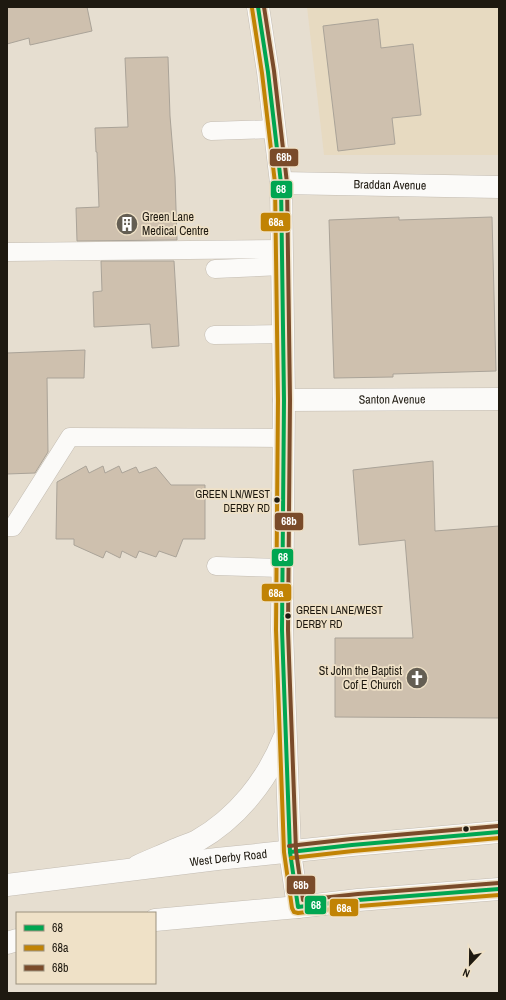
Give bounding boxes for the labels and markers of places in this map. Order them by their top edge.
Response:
place label: Green Lane Medical Centre [142,209,209,239]
building icon: Green Lane Medical Centre [114,211,140,237]
place label: GREEN LN/WEST DERBY RD [195,487,270,515]
marker: GREEN LN/WEST DERBY RD [272,495,282,505]
place label: GREEN LANE/WEST DERBY RD [296,603,383,631]
marker: GREEN LANE/WEST DERBY RD [283,611,293,621]
place label: St John the Baptist Cof E Church [319,663,402,693]
church icon: St John the Baptist Cof E Church [404,665,430,691]
unlabelled marker [461,824,471,834]

